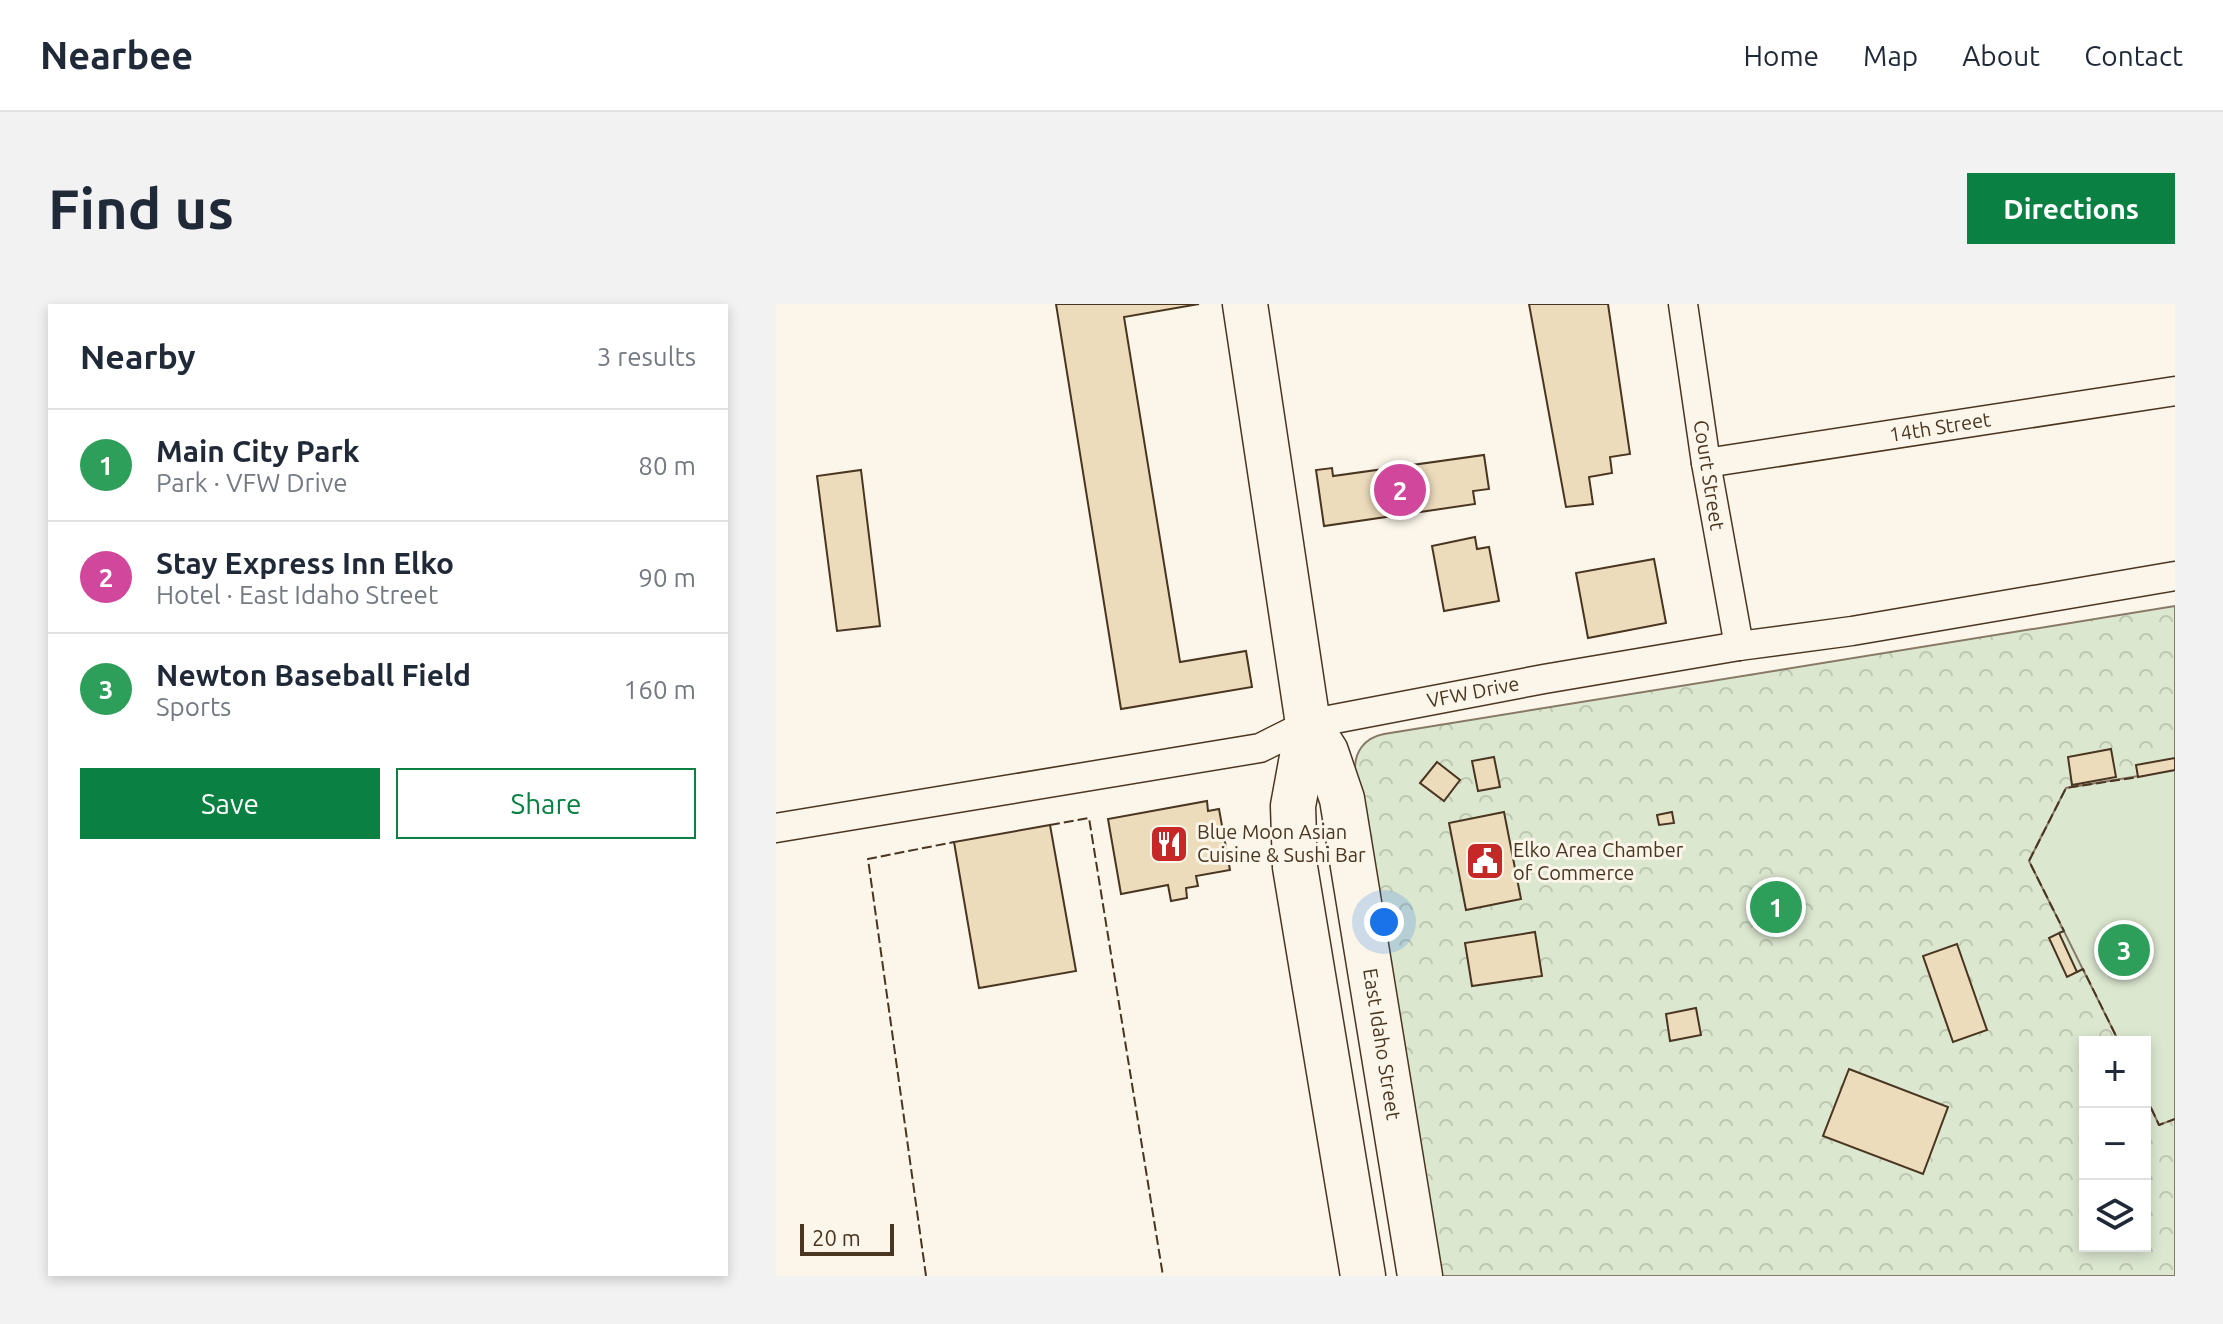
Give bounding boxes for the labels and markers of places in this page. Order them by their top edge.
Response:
pin: 2 [1374,460,1426,520]
place label: Blue Moon Asian Cuisine & Sushi Bar [1197,820,1366,866]
restaurant icon: Blue Moon Asian Cuisine & Sushi Bar [1148,823,1190,865]
place label: Elko Area Chamber of Commerce [1513,838,1684,884]
public building icon: Elko Area Chamber of Commerce [1464,840,1506,882]
pin: 1 [1750,877,1802,937]
pin: 3 [2098,920,2150,980]

